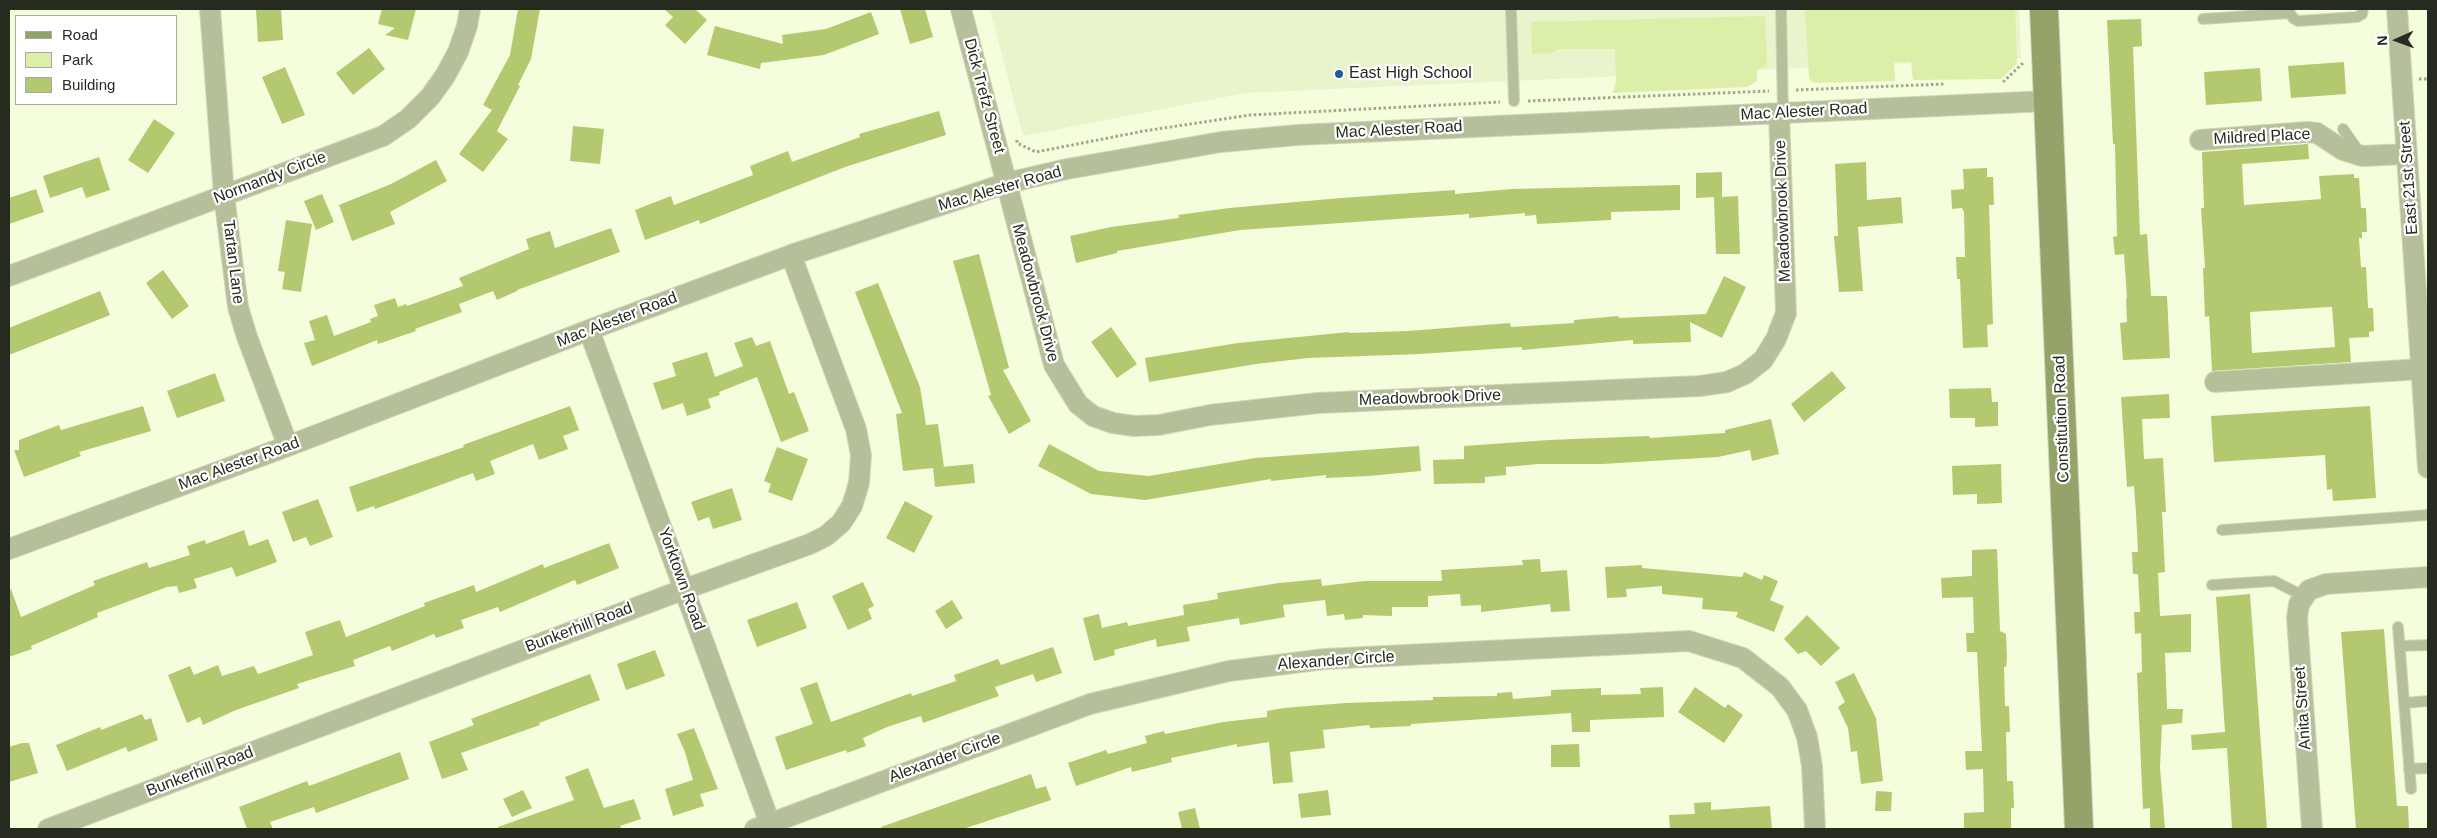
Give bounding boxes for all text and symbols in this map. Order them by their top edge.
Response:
legend [15,15,178,105]
north arrow [2372,15,2422,65]
text: Road [62,26,98,43]
text: N [2374,35,2390,46]
street label: Dick Trefz Street [959,36,1009,156]
text: Park [62,51,93,68]
place label: East High School [1349,64,1472,84]
marker: East High School [1333,68,1345,80]
text: Building [62,76,115,93]
street label: Mac Alester Road [1740,99,1868,125]
street label: Mac Alester Road [1335,117,1463,143]
street label: East 21st Street [2395,121,2423,235]
street label: Mildred Place [2213,125,2311,149]
street label: Meadowbrook Drive [1771,140,1795,282]
street label: Normandy Circle [211,148,329,208]
street label: Mac Alester Road [936,162,1064,216]
street label: Tartan Lane [218,219,248,305]
street label: Meadowbrook Drive [1007,222,1063,364]
street label: Mac Alester Road [554,288,680,352]
street label: Constitution Road [2050,355,2074,483]
street label: Meadowbrook Drive [1359,386,1501,410]
street label: Mac Alester Road [176,433,302,495]
street label: Yorktown Road [654,525,708,633]
street label: Bunkerhill Road [523,599,635,657]
street label: Alexander Circle [1277,647,1395,675]
street label: Anita Street [2291,666,2315,750]
street label: Alexander Circle [887,729,1003,787]
street label: Bunkerhill Road [144,743,256,801]

